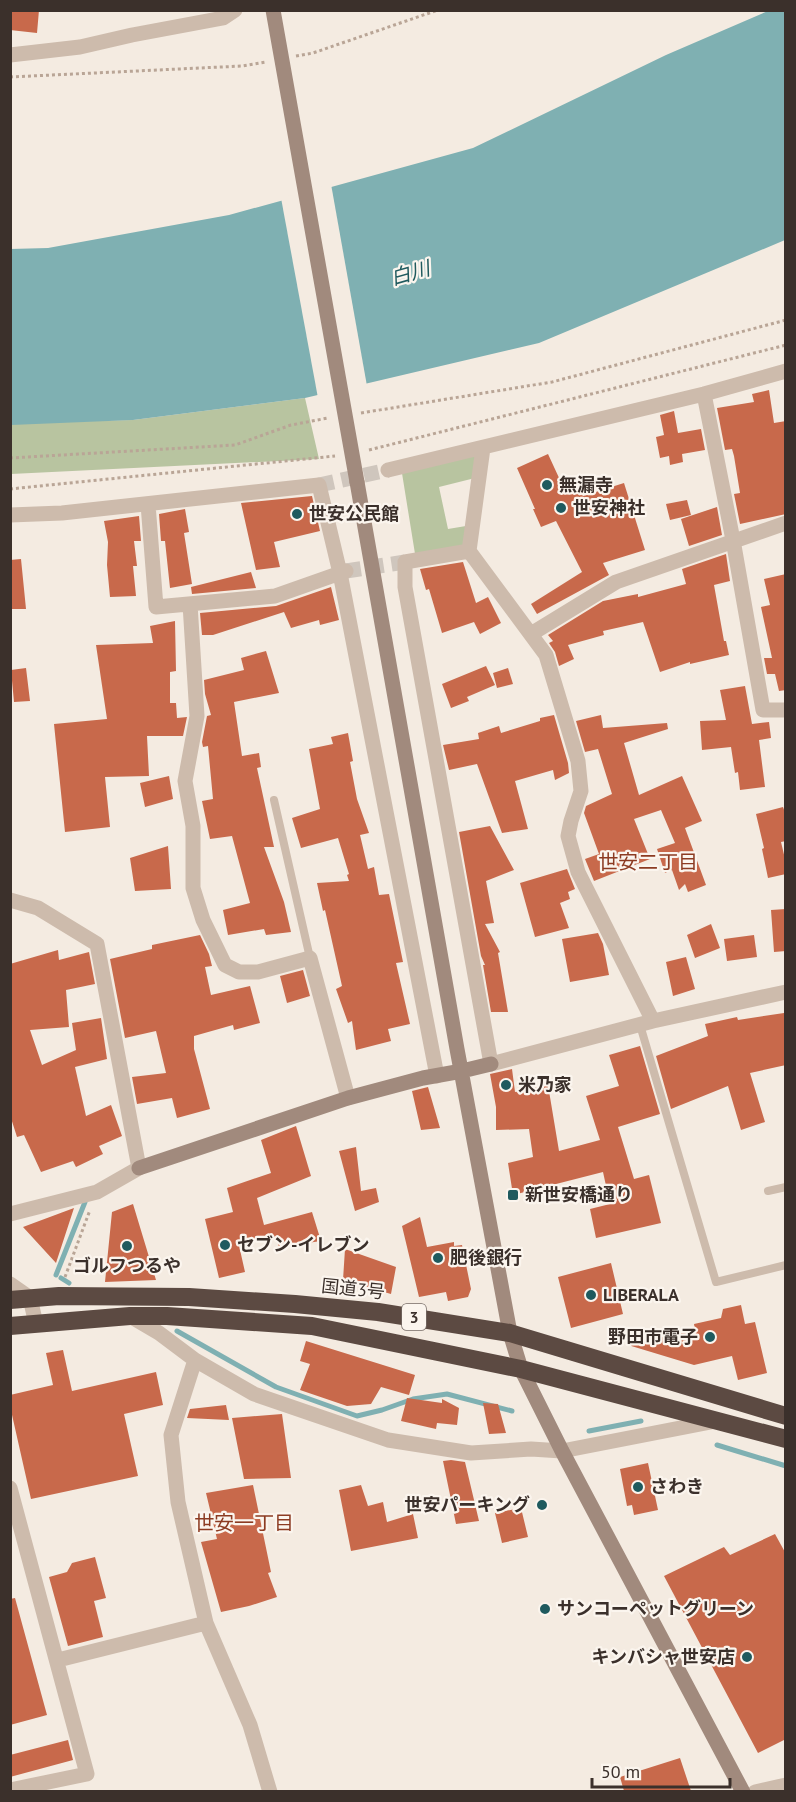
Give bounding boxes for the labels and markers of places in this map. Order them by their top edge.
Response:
place label: 無漏寺 [559,473,613,496]
marker: 無漏寺 [540,478,554,492]
place label: 世安神社 [573,496,645,519]
marker: 世安神社 [554,501,568,515]
place label: 世安公民館 [309,502,399,525]
marker: 世安公民館 [290,507,304,521]
place label: 米乃家 [518,1073,572,1096]
marker: 米乃家 [499,1078,513,1092]
place label: 新世安橋通り [525,1183,633,1206]
marker: 新世安橋通り [506,1188,520,1202]
place label: セブン-イレブン [237,1233,369,1256]
marker: セブン-イレブン [218,1238,232,1252]
marker: ゴルフつるや [120,1239,134,1253]
place label: 肥後銀行 [450,1246,522,1269]
marker: 肥後銀行 [431,1251,445,1265]
place label: ゴルフつるや [73,1254,181,1277]
place label: LIBERALA [603,1283,679,1306]
marker: LIBERALA [584,1288,598,1302]
place label: 野田市電子 [608,1325,698,1348]
marker: 野田市電子 [703,1330,717,1344]
place label: さわき [650,1475,704,1498]
marker: さわき [631,1480,645,1494]
place label: 世安パーキング [405,1493,530,1516]
marker: 世安パーキング [535,1498,549,1512]
place label: サンコーペットグリーン [557,1597,754,1620]
marker: サンコーペットグリーン [538,1602,552,1616]
place label: キンバシャ世安店 [592,1645,735,1668]
marker: キンバシャ世安店 [740,1650,754,1664]

